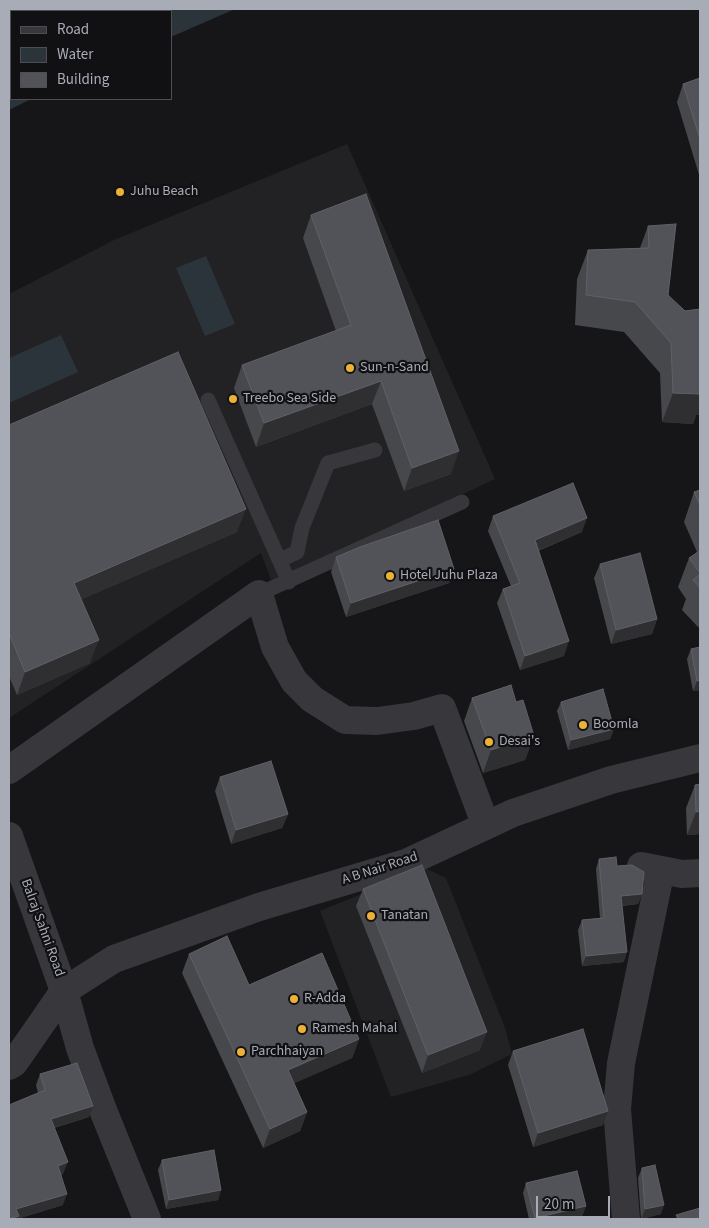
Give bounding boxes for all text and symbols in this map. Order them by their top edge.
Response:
legend [10,10,172,100]
text: Road [57,19,89,40]
text: Water [57,44,93,65]
text: Building [57,69,109,90]
place label: Juhu Beach [130,184,198,200]
marker: Juhu Beach [114,186,126,198]
place label: Sun-n-Sand [360,360,429,376]
marker: Sun-n-Sand [344,362,356,374]
place label: Treebo Sea Side [243,391,336,407]
marker: Treebo Sea Side [227,393,239,405]
place label: Hotel Juhu Plaza [400,568,498,584]
marker: Hotel Juhu Plaza [384,570,396,582]
place label: Boomla [593,717,639,733]
marker: Boomla [577,719,589,731]
place label: Desai's [499,734,540,750]
marker: Desai's [483,736,495,748]
street label: A B Nair Road [340,849,420,889]
street label: Balraj Sahni Road [17,877,67,979]
place label: Tanatan [381,908,428,924]
marker: Tanatan [365,910,377,922]
place label: R-Adda [304,991,346,1007]
marker: R-Adda [288,993,300,1005]
place label: Ramesh Mahal [312,1021,397,1037]
marker: Ramesh Mahal [296,1023,308,1035]
place label: Parchhaiyan [251,1044,323,1060]
marker: Parchhaiyan [235,1046,247,1058]
scale bar [539,1186,613,1218]
text: 20 m [544,1194,574,1215]

